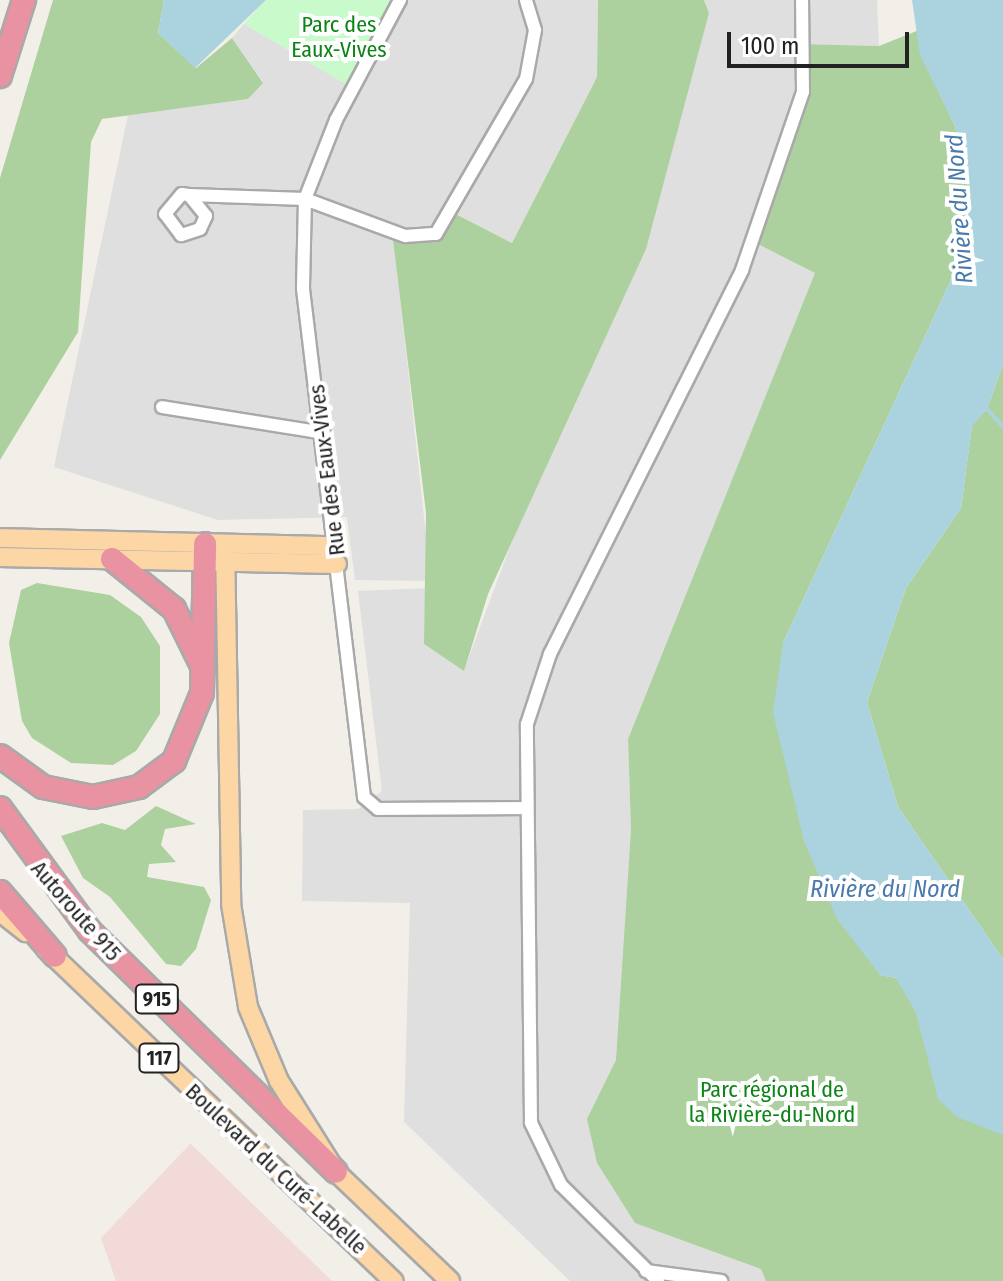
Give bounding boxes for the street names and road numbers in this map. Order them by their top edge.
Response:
street label: Rue des Eaux-Vives [303,383,351,557]
street label: Autoroute 915 [26,856,126,966]
road number: 915 [133,983,181,1015]
road number: 117 [137,1042,181,1074]
street label: Boulevard du Curé-Labelle [180,1078,372,1260]

